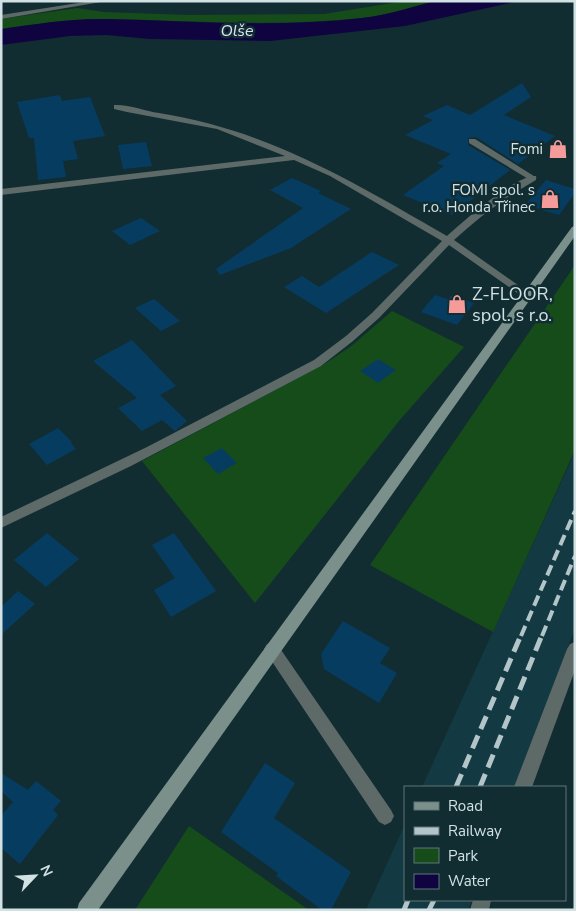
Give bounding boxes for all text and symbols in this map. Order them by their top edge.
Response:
water label: Olše [220,20,254,42]
shop icon: Fomi [547,138,569,160]
place label: Fomi [510,139,543,159]
place label: FOMI spol. s r.o. Honda Třinec [423,180,535,217]
shop icon: FOMI spol. s r.o. Honda Třinec [539,188,561,210]
place label: Z-FLOOR, spol. s r.o. [472,282,553,327]
shop icon: Z-FLOOR, spol. s r.o. [446,293,468,315]
legend [404,786,566,901]
text: Road [448,796,483,816]
text: Railway [448,821,502,841]
text: Park [448,846,478,866]
north arrow [10,851,60,901]
text: N [36,862,57,879]
text: Water [448,871,491,891]

